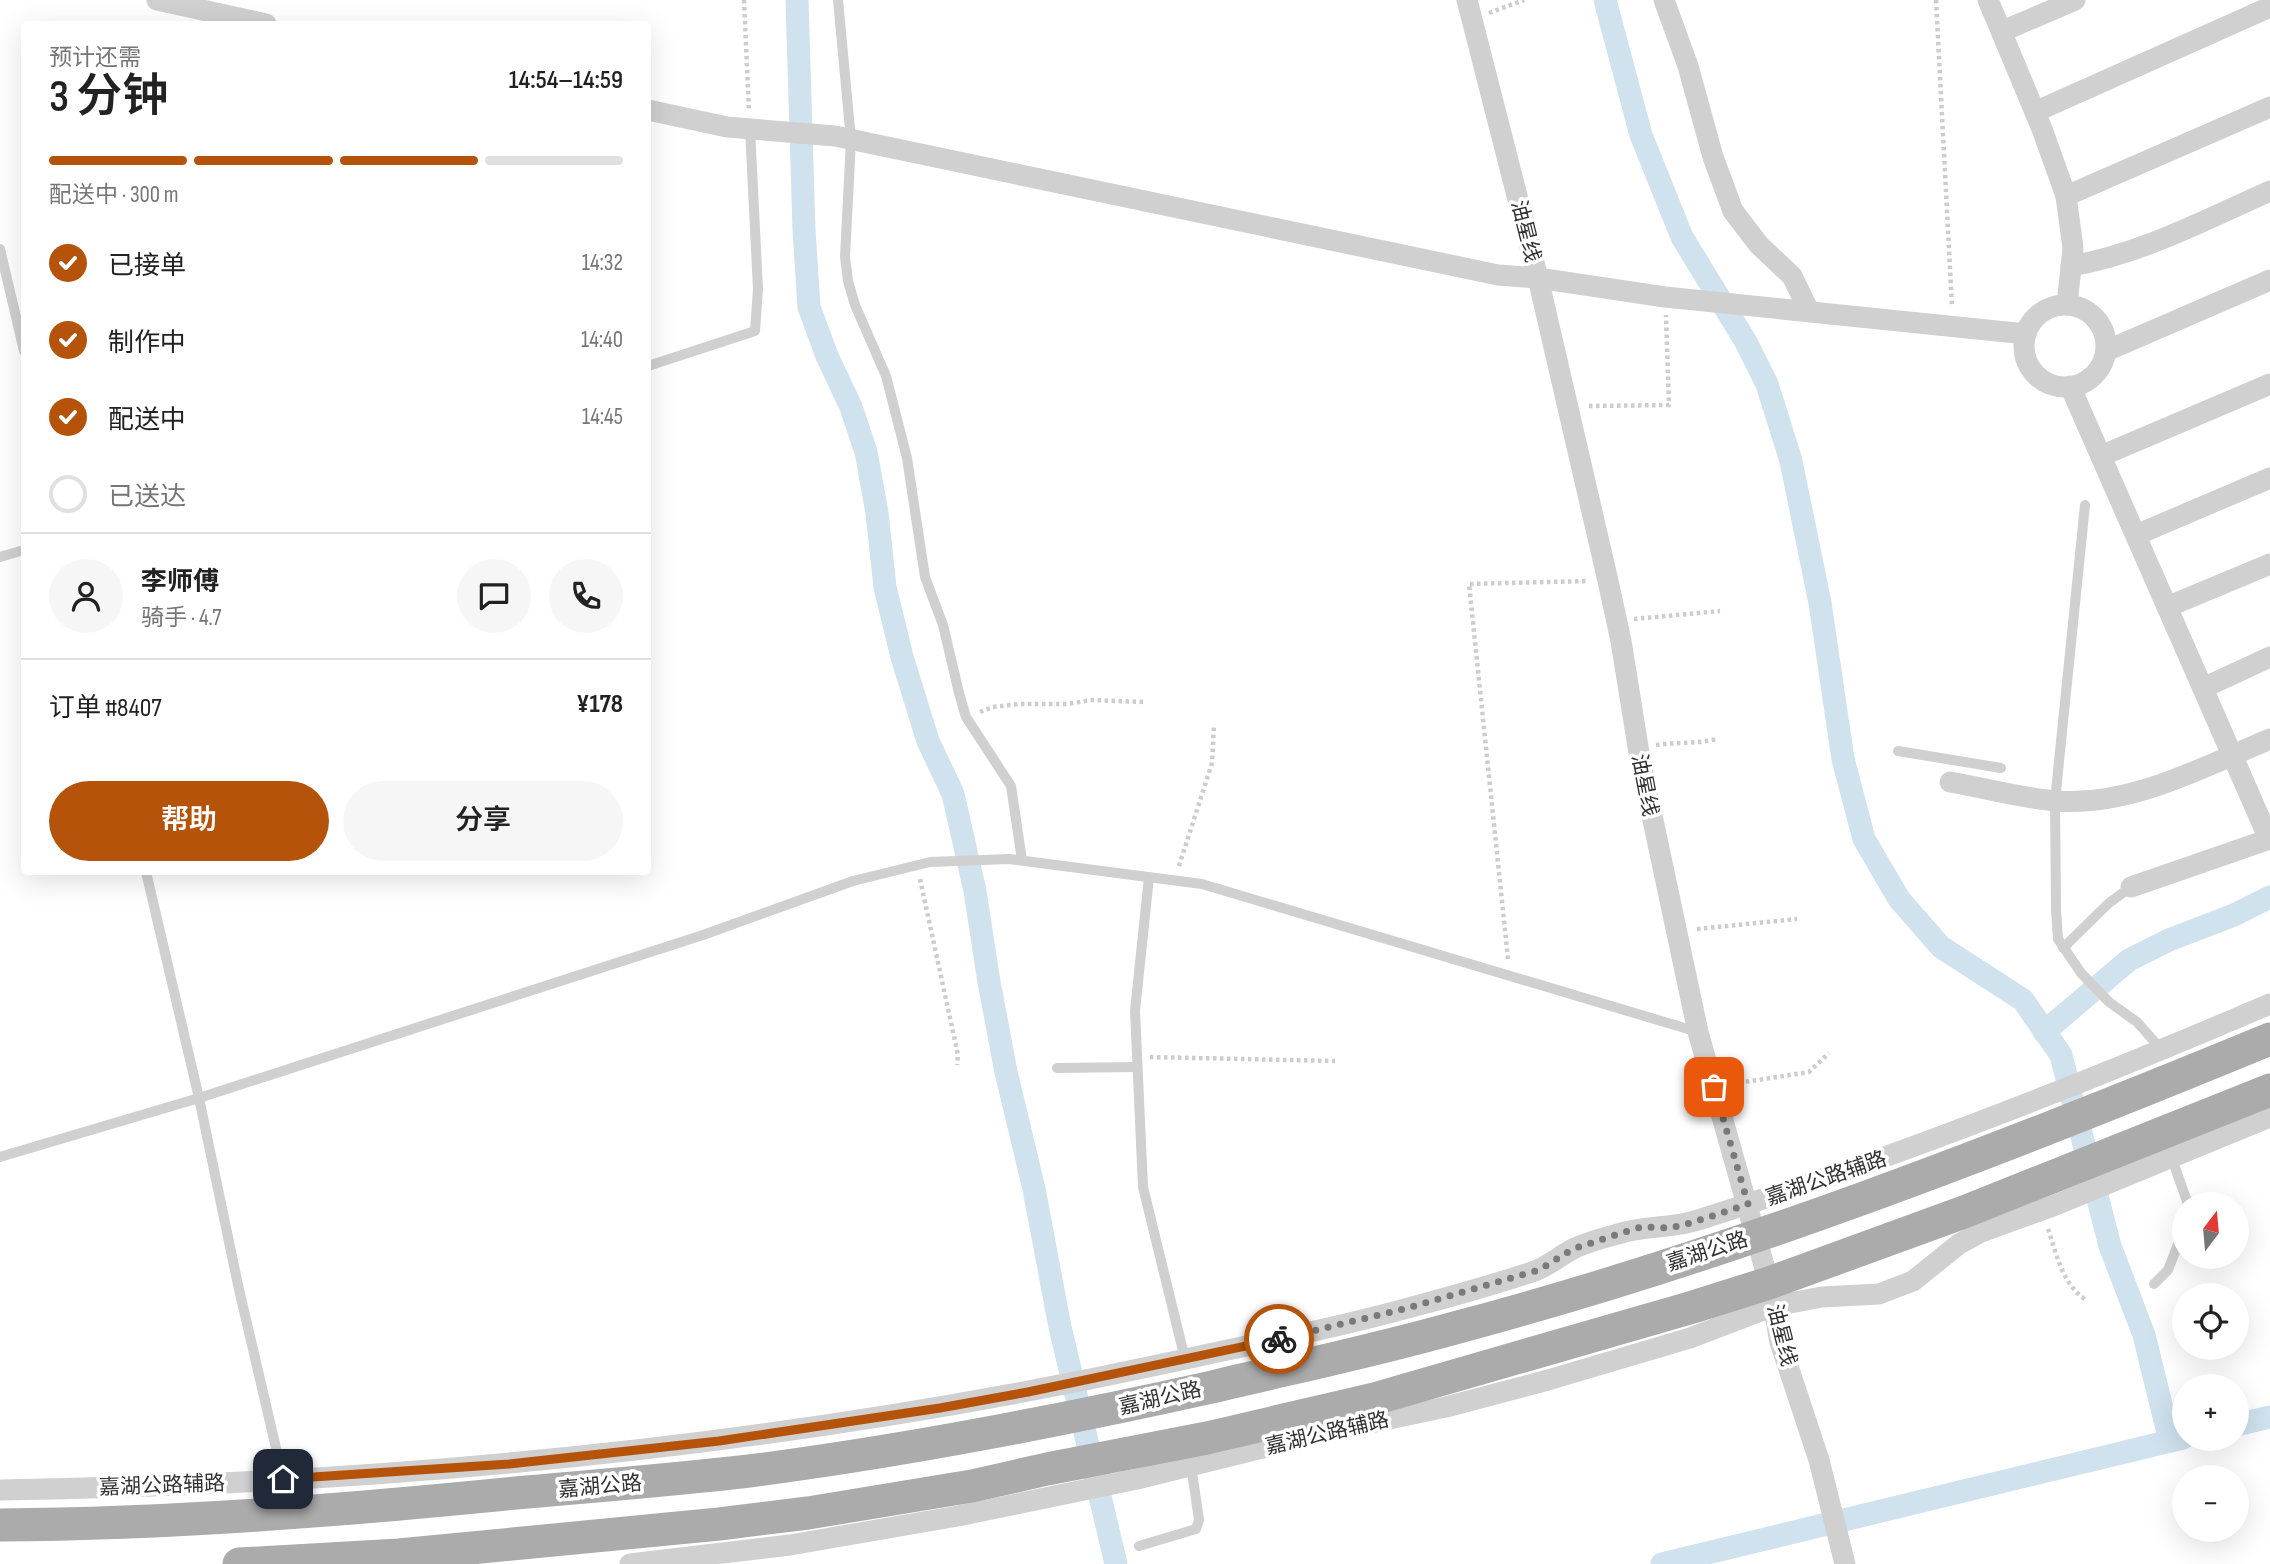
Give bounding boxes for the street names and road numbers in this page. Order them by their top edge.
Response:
street label: 油星线 [1506,198,1545,265]
street label: 油星线 [1626,752,1663,818]
street label: 嘉湖公路辅路 [1763,1146,1890,1211]
street label: 嘉湖公路 [1663,1227,1751,1276]
street label: 油星线 [1762,1302,1801,1369]
street label: 嘉湖公路 [1116,1377,1204,1420]
street label: 嘉湖公路辅路 [1263,1407,1391,1460]
street label: 嘉湖公路 [557,1470,643,1503]
street label: 嘉湖公路辅路 [99,1471,225,1500]

